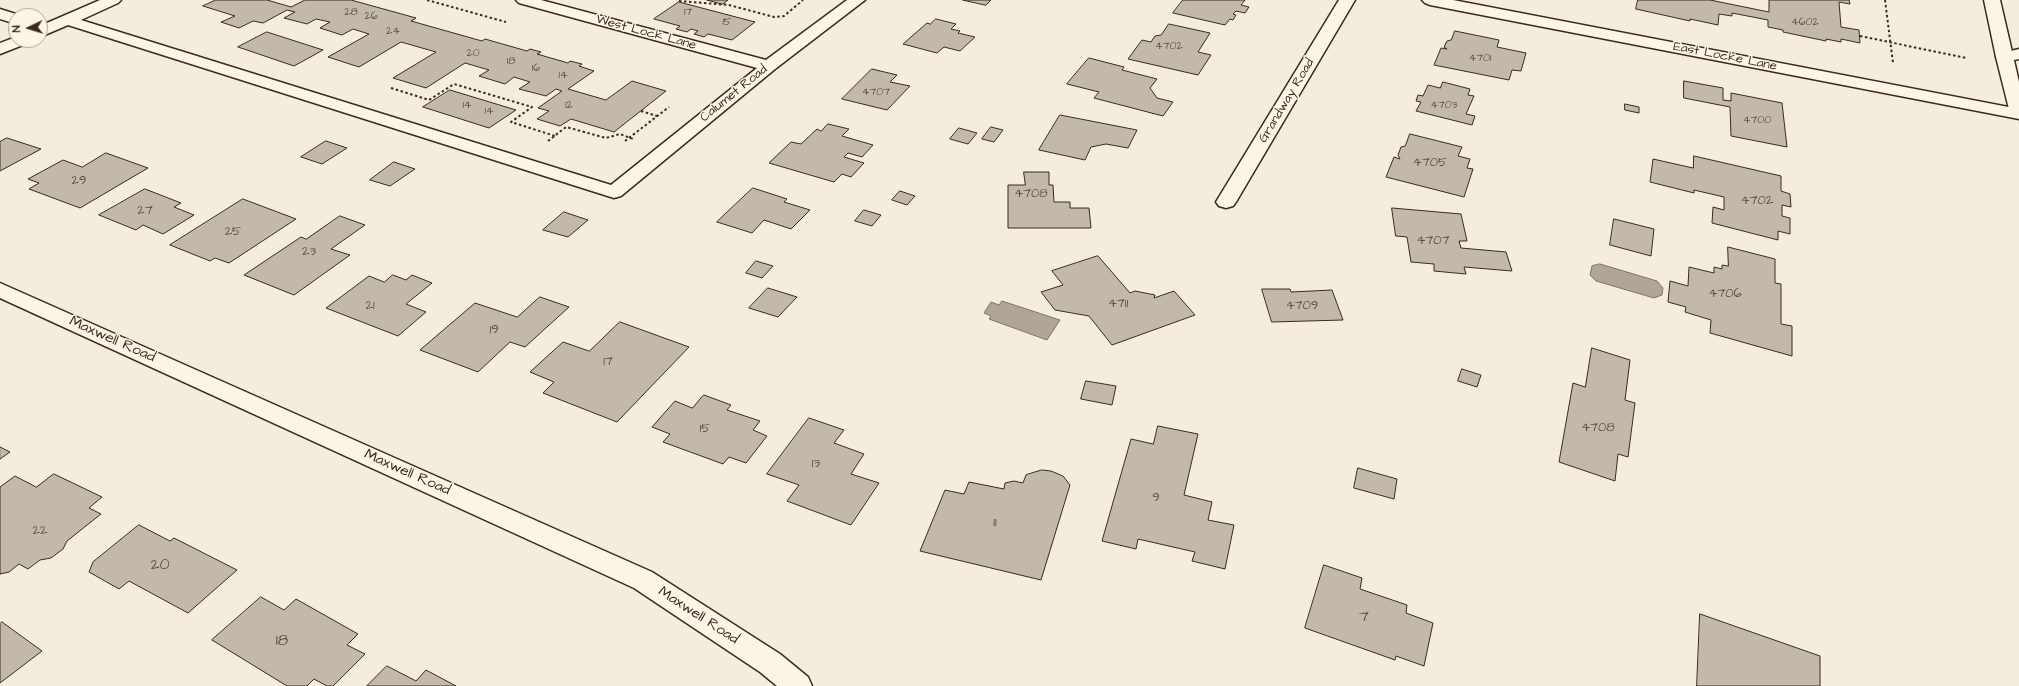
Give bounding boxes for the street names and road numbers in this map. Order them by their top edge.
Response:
street label: West Lock Lane [594,12,698,54]
street label: East Locke Lane [1672,39,1778,75]
street label: Grandway Road [1256,56,1318,146]
street label: Calumet Road [697,62,771,126]
street label: Maxwell Road [66,313,158,367]
street label: Maxwell Road [361,446,453,500]
street label: Maxwell Road [654,583,742,649]

